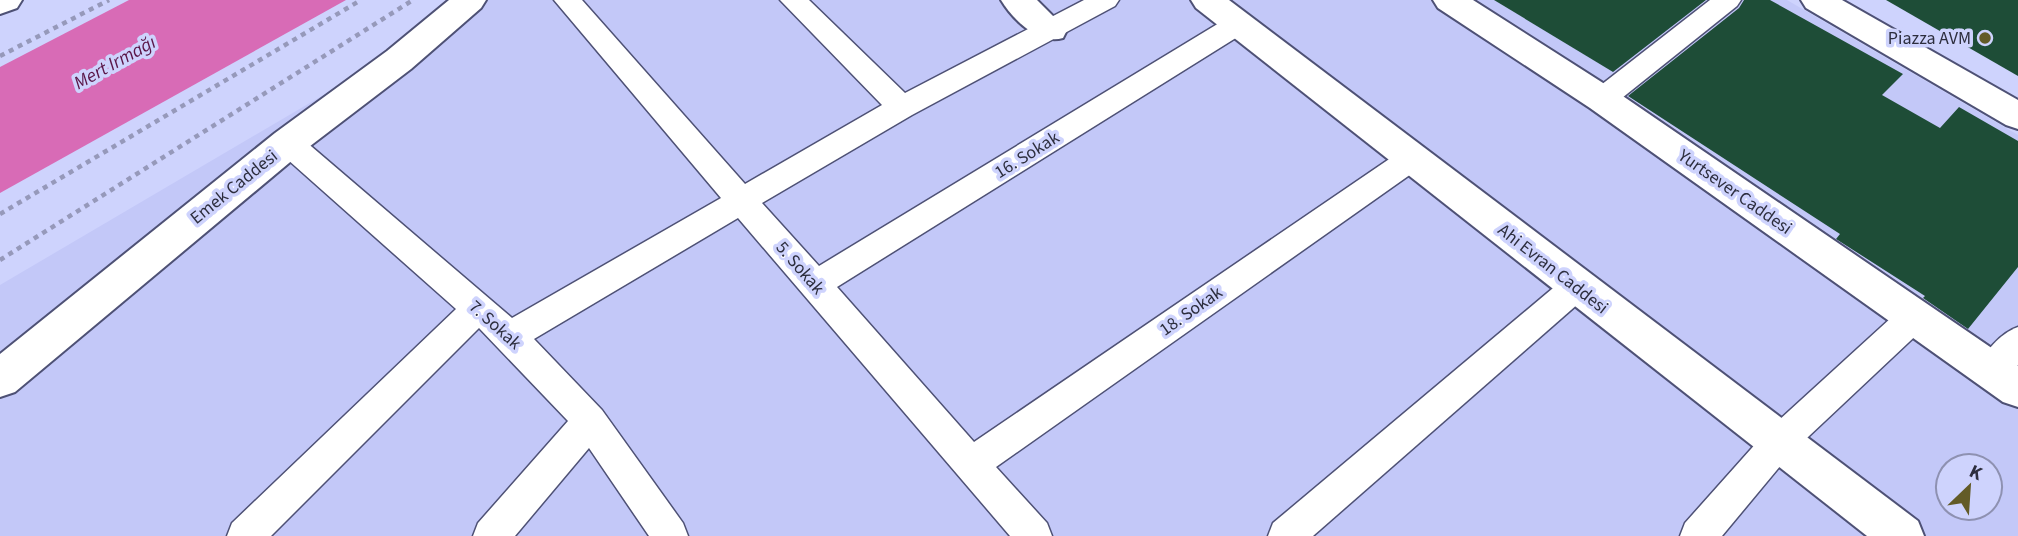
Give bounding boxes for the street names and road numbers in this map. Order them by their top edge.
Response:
street label: 16. Sokak [990,125,1064,185]
street label: Yurtsever Caddesi [1672,143,1797,241]
street label: Emek Caddesi [185,144,283,230]
street label: Ahi Evran Caddesi [1493,218,1613,320]
street label: 5. Sokak [770,236,830,300]
street label: 18. Sokak [1154,280,1228,342]
street label: 7. Sokak [463,295,527,355]

